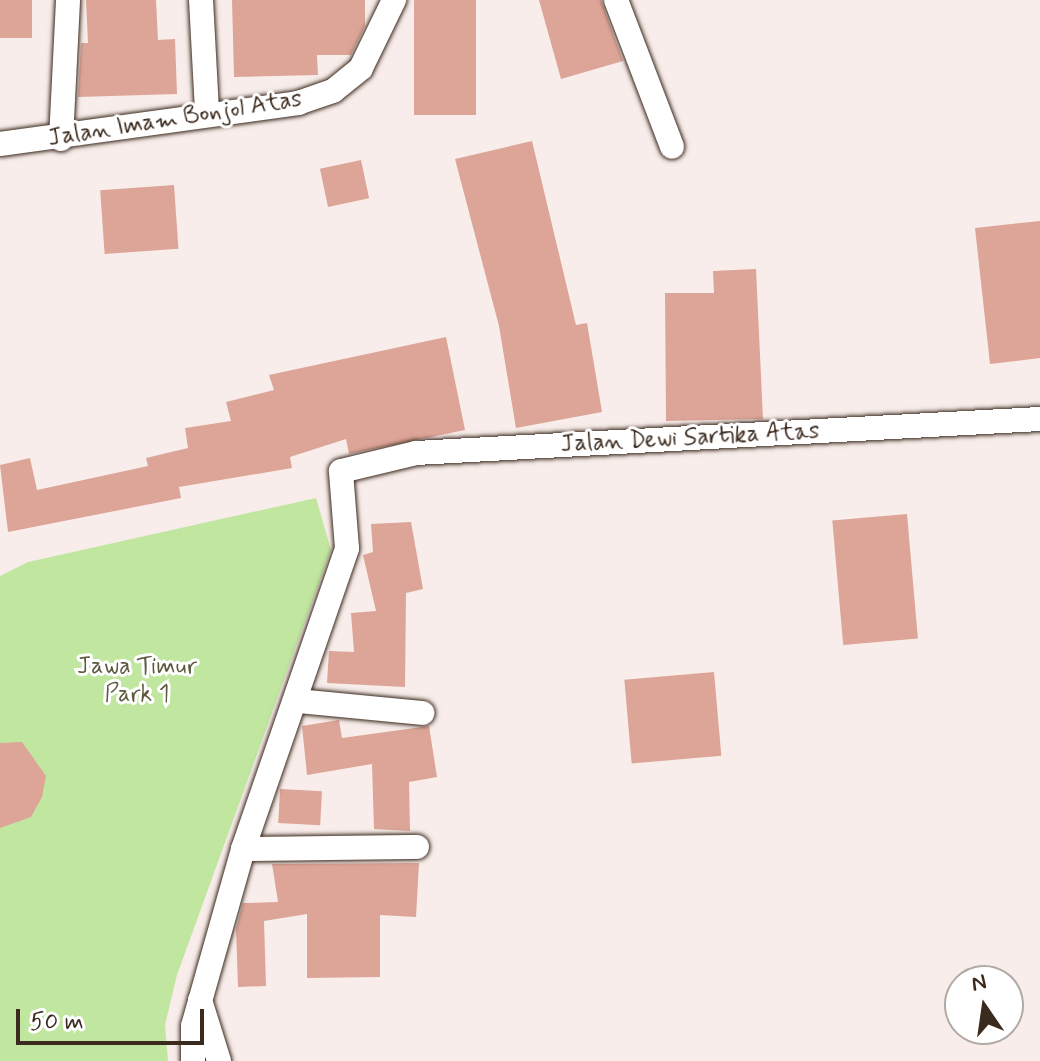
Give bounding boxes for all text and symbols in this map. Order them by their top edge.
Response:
street label: Jalan Imam Bonjol Atas [44,84,306,154]
street label: Jalan Dewi Sartika Atas [560,417,820,459]
park label: Jawa Timur Park 1 [77,653,197,709]
north arrow [944,965,1024,1045]
text: N [969,968,989,999]
scale bar [20,993,208,1043]
text: 50 m [30,1007,84,1038]

